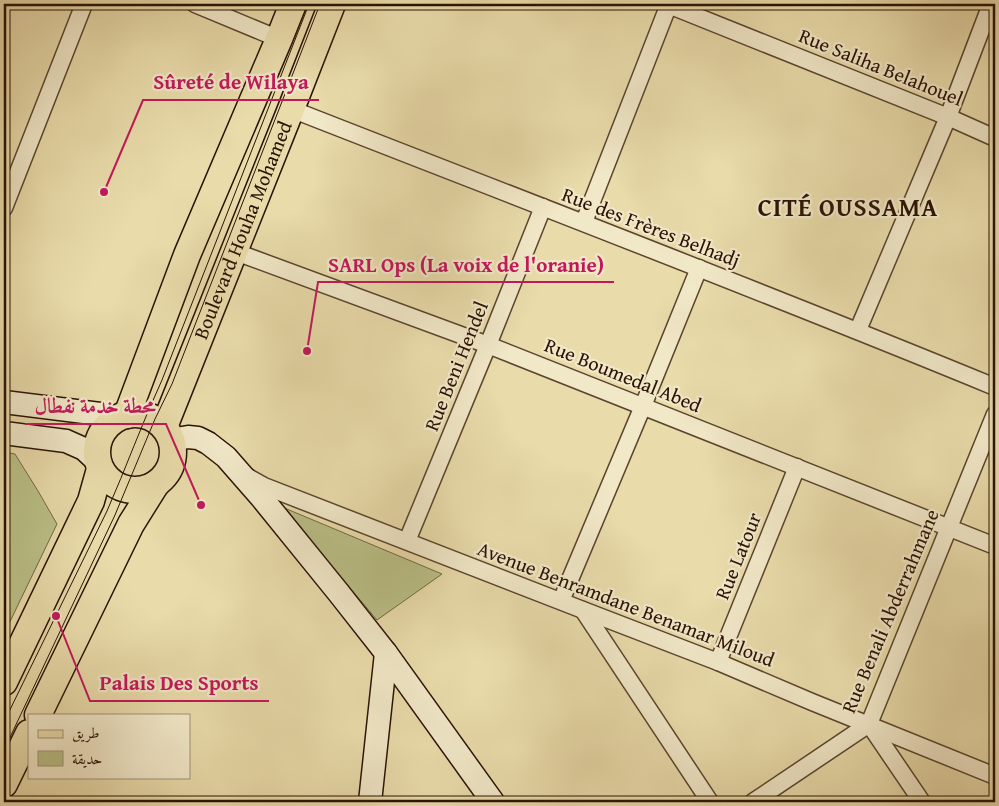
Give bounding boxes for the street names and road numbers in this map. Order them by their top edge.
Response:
street label: Rue Saliha Belahouel [795,20,968,113]
street label: Boulevard Houha Mohamed [186,116,299,343]
street label: Rue des Frères Belhadj [558,179,744,274]
street label: Rue Beni Hendel [416,296,495,435]
street label: Rue Boumedal Abed [540,330,706,419]
street label: Rue Benali Abderrahmane [833,504,946,717]
street label: Rue Latour [707,508,768,604]
street label: Avenue Benramdane Benamar Miloud [473,533,779,674]

